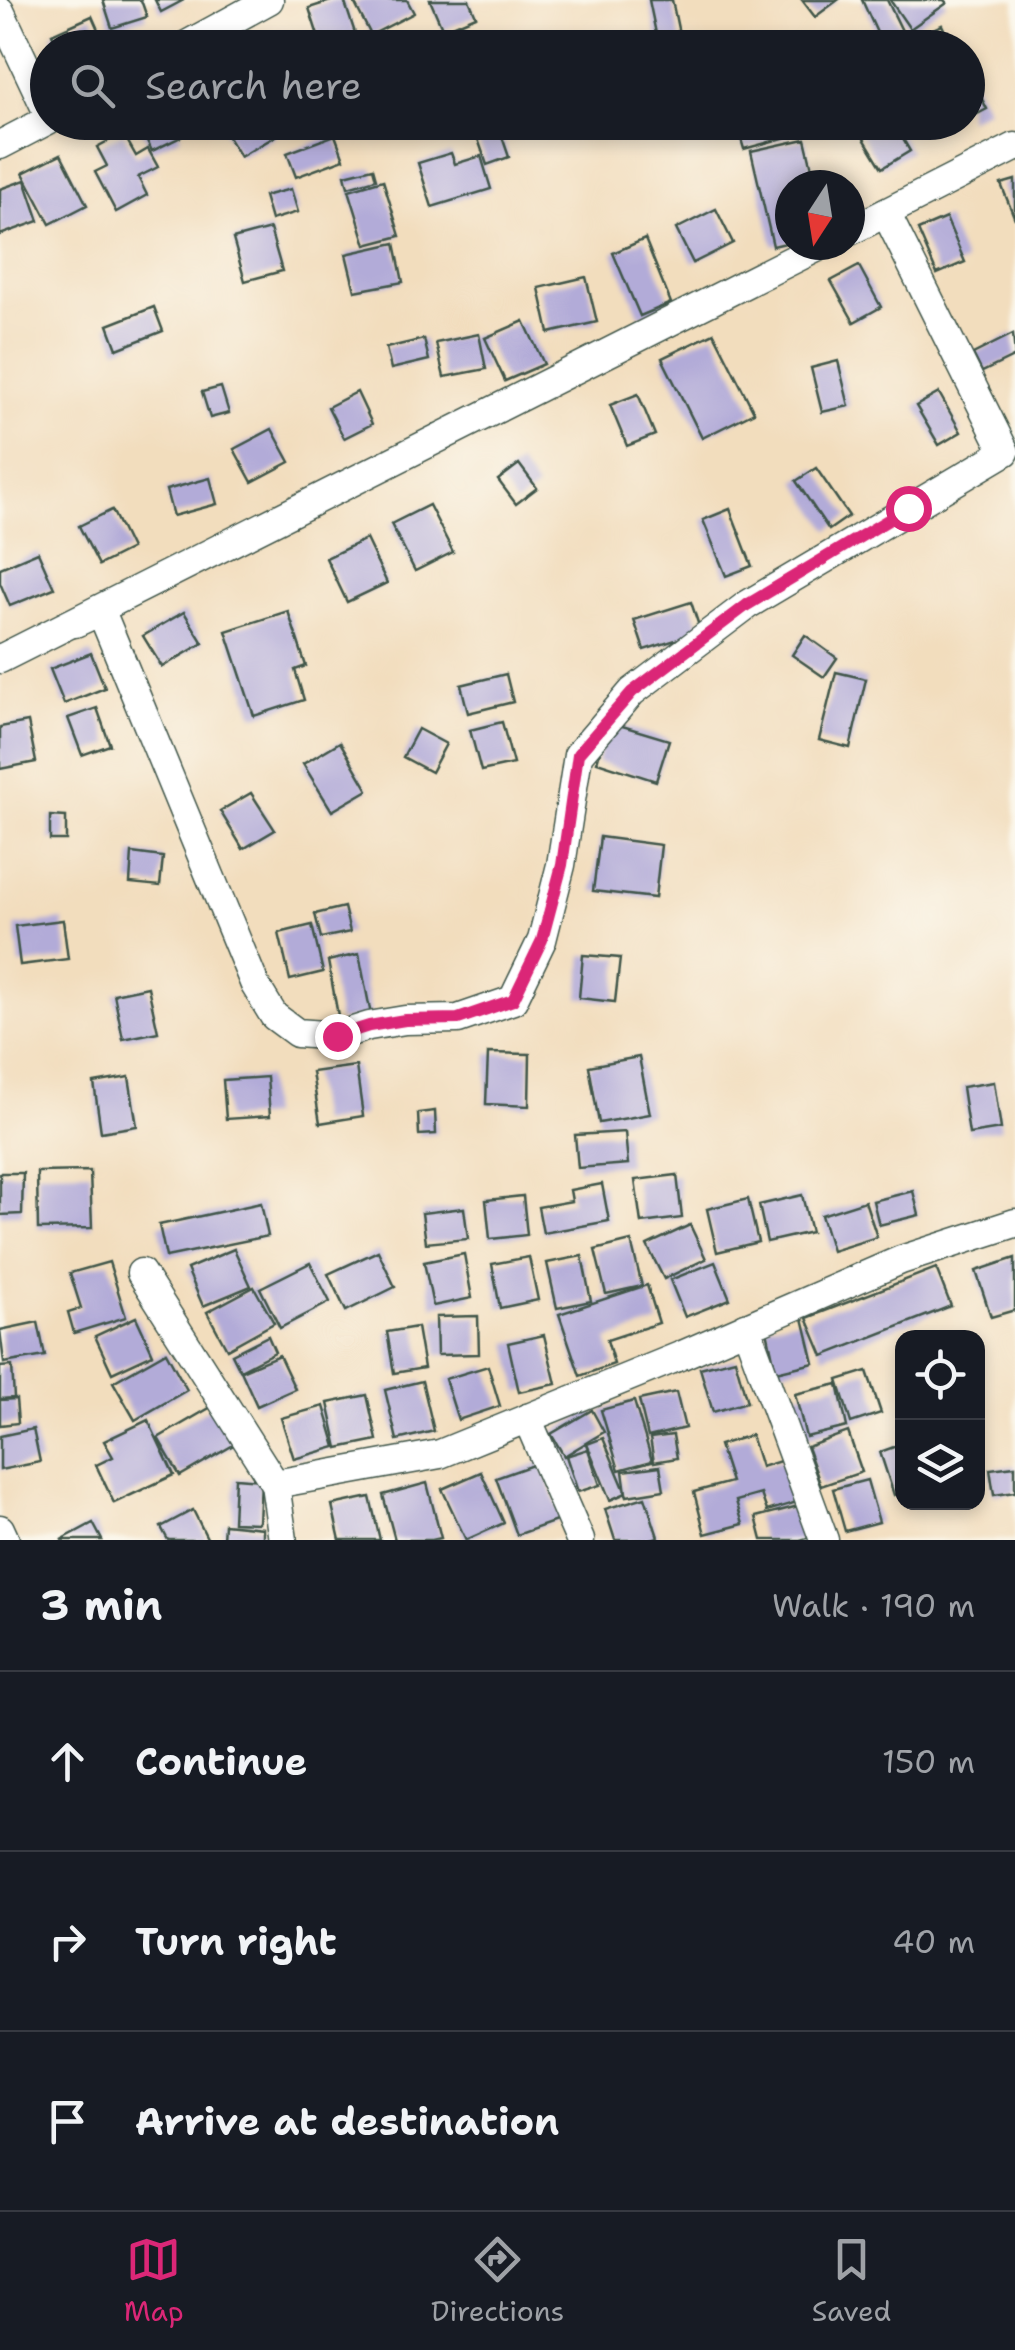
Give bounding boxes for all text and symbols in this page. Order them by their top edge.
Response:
search box [30,30,985,140]
icon: search [65,58,120,113]
text: Search here [145,60,362,111]
north arrow [775,170,865,260]
route start [886,486,932,532]
route end [315,1014,361,1060]
map controls [895,1330,985,1510]
button: locate [895,1330,985,1420]
button: layers [895,1420,985,1510]
text: 3 min [40,1577,162,1633]
text: Walk · 190 m [772,1584,975,1627]
icon: ahead [40,1734,95,1789]
text: Continue [135,1736,307,1787]
text: 150 m [882,1740,975,1783]
icon: right [40,1914,95,1969]
text: Turn right [135,1916,337,1967]
text: 40 m [892,1920,975,1963]
icon: arrive [40,2094,95,2149]
text: Arrive at destination [135,2096,559,2147]
tab: Map [124,2232,184,2330]
tab: Directions [431,2232,564,2330]
tab: Saved [812,2232,891,2330]

